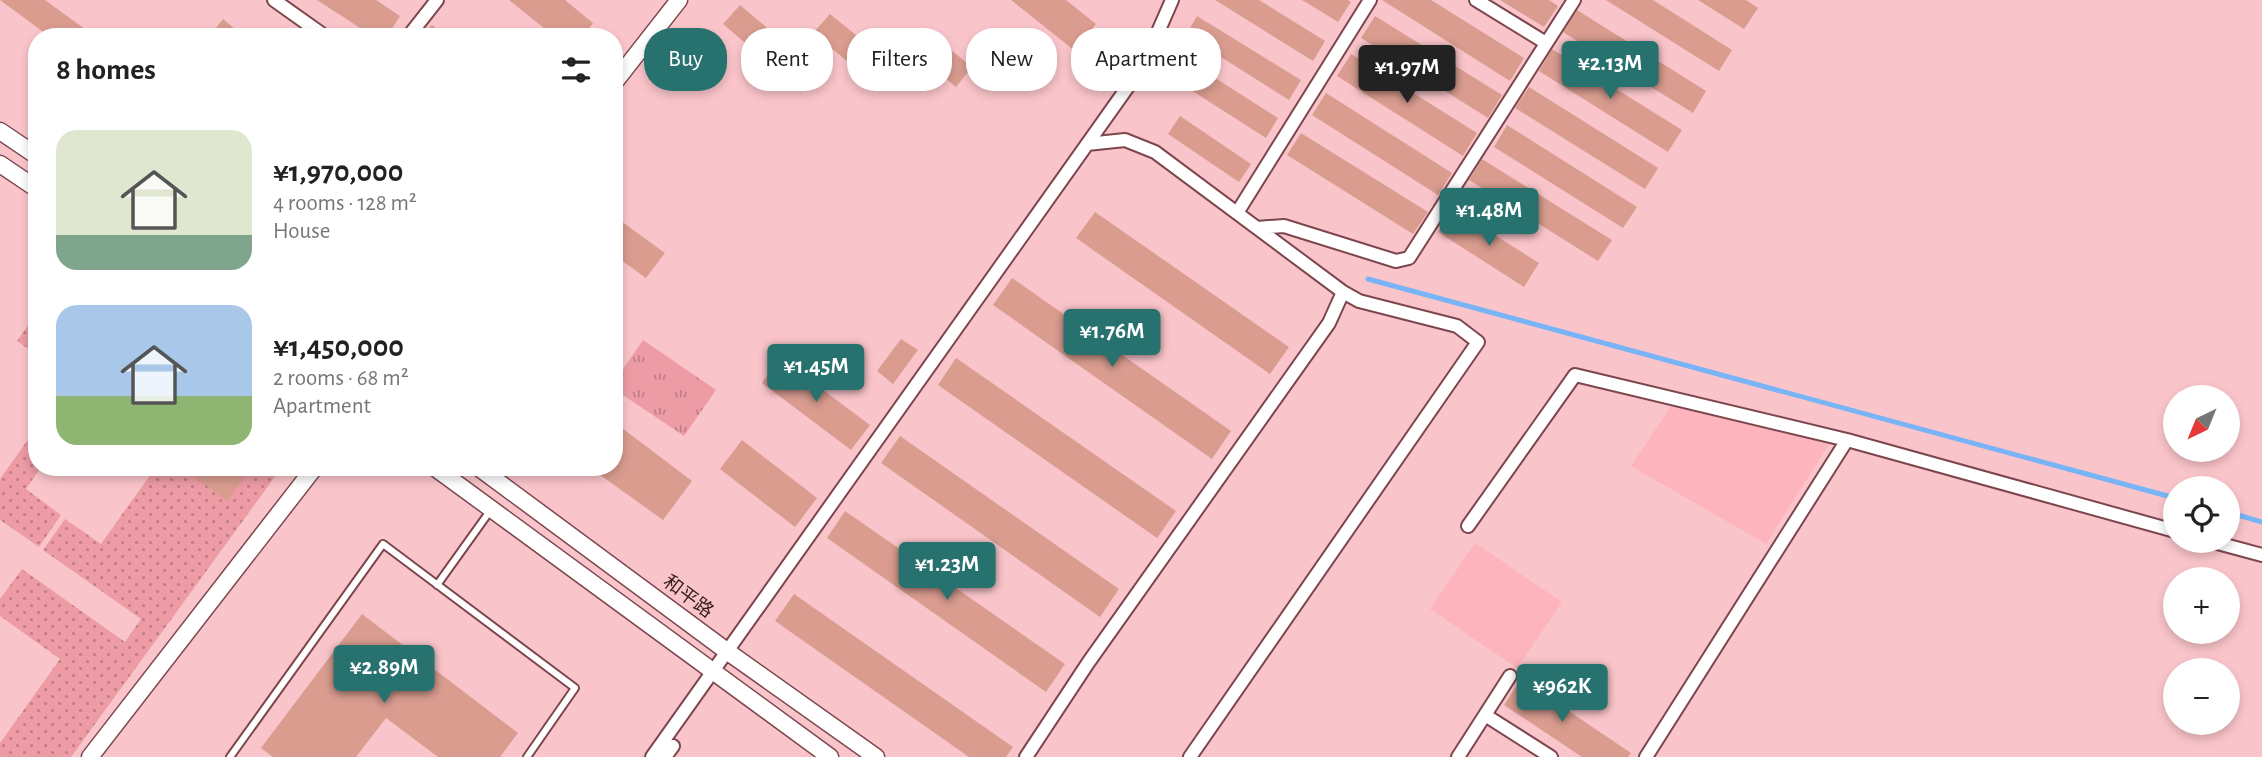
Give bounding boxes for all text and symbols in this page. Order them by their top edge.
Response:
chip: Buy [644,28,727,91]
chip: Rent [741,28,833,91]
chip: Filters [847,28,952,91]
chip: New [966,28,1057,91]
chip: Apartment [1071,28,1221,91]
pin: ¥2.13M [1553,42,1667,101]
pin: ¥1.97M [1350,46,1464,105]
icon: filters [557,51,595,89]
text: ¥2.13M [1578,52,1642,75]
text: 8 homes [56,55,156,85]
text: ¥1.97M [1374,56,1440,79]
text: ¥1,970,000 [273,157,403,187]
icon: home [112,158,196,242]
pin: ¥1.48M [1432,188,1546,248]
text: 4 rooms · 128 m² [273,192,417,215]
text: ¥1.48M [1456,199,1522,222]
text: House [273,220,330,243]
pin: ¥1.76M [1055,310,1169,369]
text: ¥1.76M [1079,320,1145,343]
text: ¥1,450,000 [273,332,404,362]
icon: home [112,333,196,417]
pin: ¥1.45M [759,344,873,404]
text: ¥1.45M [783,355,849,378]
text: 2 rooms · 68 m² [273,367,409,390]
north arrow [2163,385,2240,462]
map controls [2163,385,2240,735]
text: Apartment [273,395,371,418]
button: locate [2163,476,2240,553]
pin: ¥1.23M [890,542,1004,602]
text: ¥1.23M [915,553,979,576]
button: + [2163,567,2240,644]
street label: 和平路 [660,571,717,622]
pin: ¥2.89M [327,646,441,705]
text: ¥2.89M [350,656,418,679]
button: − [2163,658,2240,735]
pin: ¥962K [1513,664,1611,724]
text: ¥962K [1533,675,1591,698]

